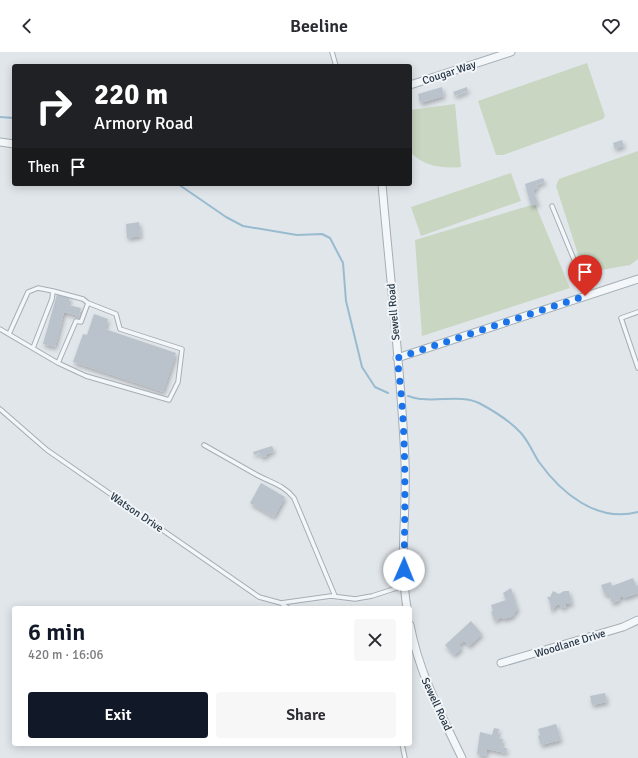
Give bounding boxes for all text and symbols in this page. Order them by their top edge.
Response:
icon: back [16,15,38,37]
text: Beeline [290,15,348,37]
icon: heart [600,15,622,37]
street label: Cougar Way [421,57,478,87]
text: 220 m [94,78,168,112]
icon: right [28,80,80,132]
text: Armory Road [94,112,193,134]
icon: arrive [67,156,89,178]
text: Then [28,158,59,176]
pin [568,255,602,296]
icon: arrive [574,261,596,283]
street label: Sewell Road [385,283,402,341]
street label: Watson Drive [107,490,166,535]
position arrow [383,549,425,591]
text: 6 min [28,617,85,647]
button: close [354,619,396,661]
street label: Woodlane Drive [533,627,607,660]
text: 420 m · 16:06 [28,647,104,663]
street label: Sewell Road [419,676,455,733]
button: Exit [28,692,208,738]
button: Share [216,692,396,738]

